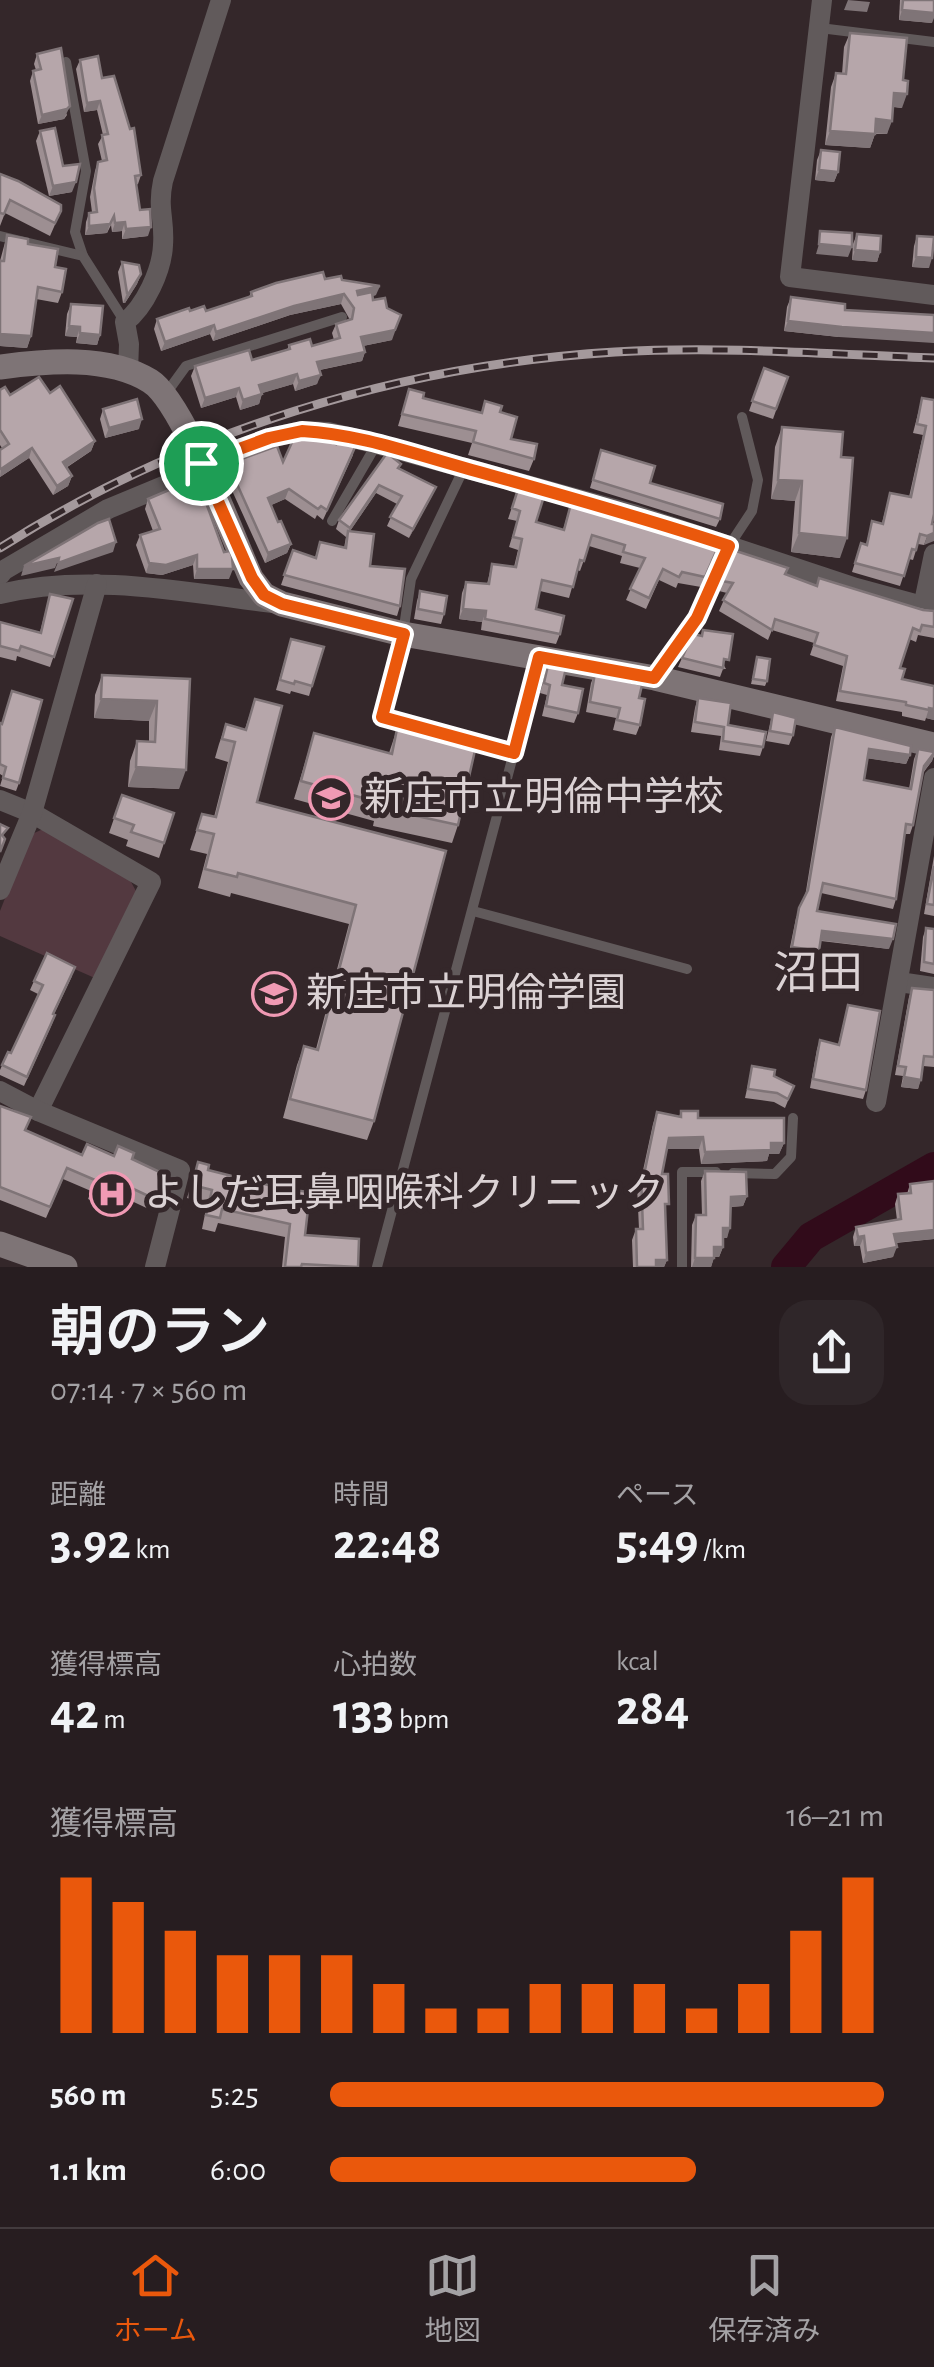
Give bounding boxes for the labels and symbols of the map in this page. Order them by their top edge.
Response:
pin [159,421,244,506]
school or university icon: 新庄市立明倫中学校 [308,775,354,821]
place label: 新庄市立明倫中学校 [364,776,724,818]
district label: 沼田 [773,950,863,997]
school or university icon: 新庄市立明倫学園 [251,971,297,1017]
place label: 新庄市立明倫学園 [306,972,626,1014]
hospital icon: よしだ耳鼻咽喉科クリニック [89,1171,135,1217]
place label: よしだ耳鼻咽喉科クリニック [144,1172,664,1214]

